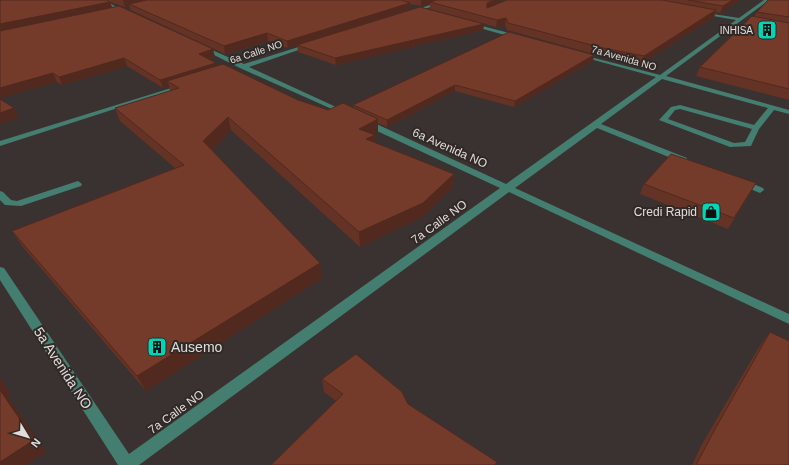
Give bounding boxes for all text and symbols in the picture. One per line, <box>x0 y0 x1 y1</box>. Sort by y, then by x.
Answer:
building icon: INHISA <box>756 19 778 41</box>
place label: INHISA <box>720 25 753 36</box>
street label: 6a Calle NO <box>228 38 284 66</box>
street label: 7a Avenida NO <box>590 43 658 73</box>
street label: 6a Avenida NO <box>410 125 490 171</box>
street label: 7a Calle NO <box>408 197 470 247</box>
shop icon: Credi Rapid <box>700 201 722 223</box>
place label: Credi Rapid <box>634 205 697 219</box>
street label: 5a Avenida NO <box>31 324 95 412</box>
building icon: Ausemo <box>146 336 168 358</box>
place label: Ausemo <box>171 339 223 355</box>
street label: 7a Calle NO <box>145 387 207 437</box>
north arrow <box>8 417 48 457</box>
text: N <box>29 436 43 450</box>

